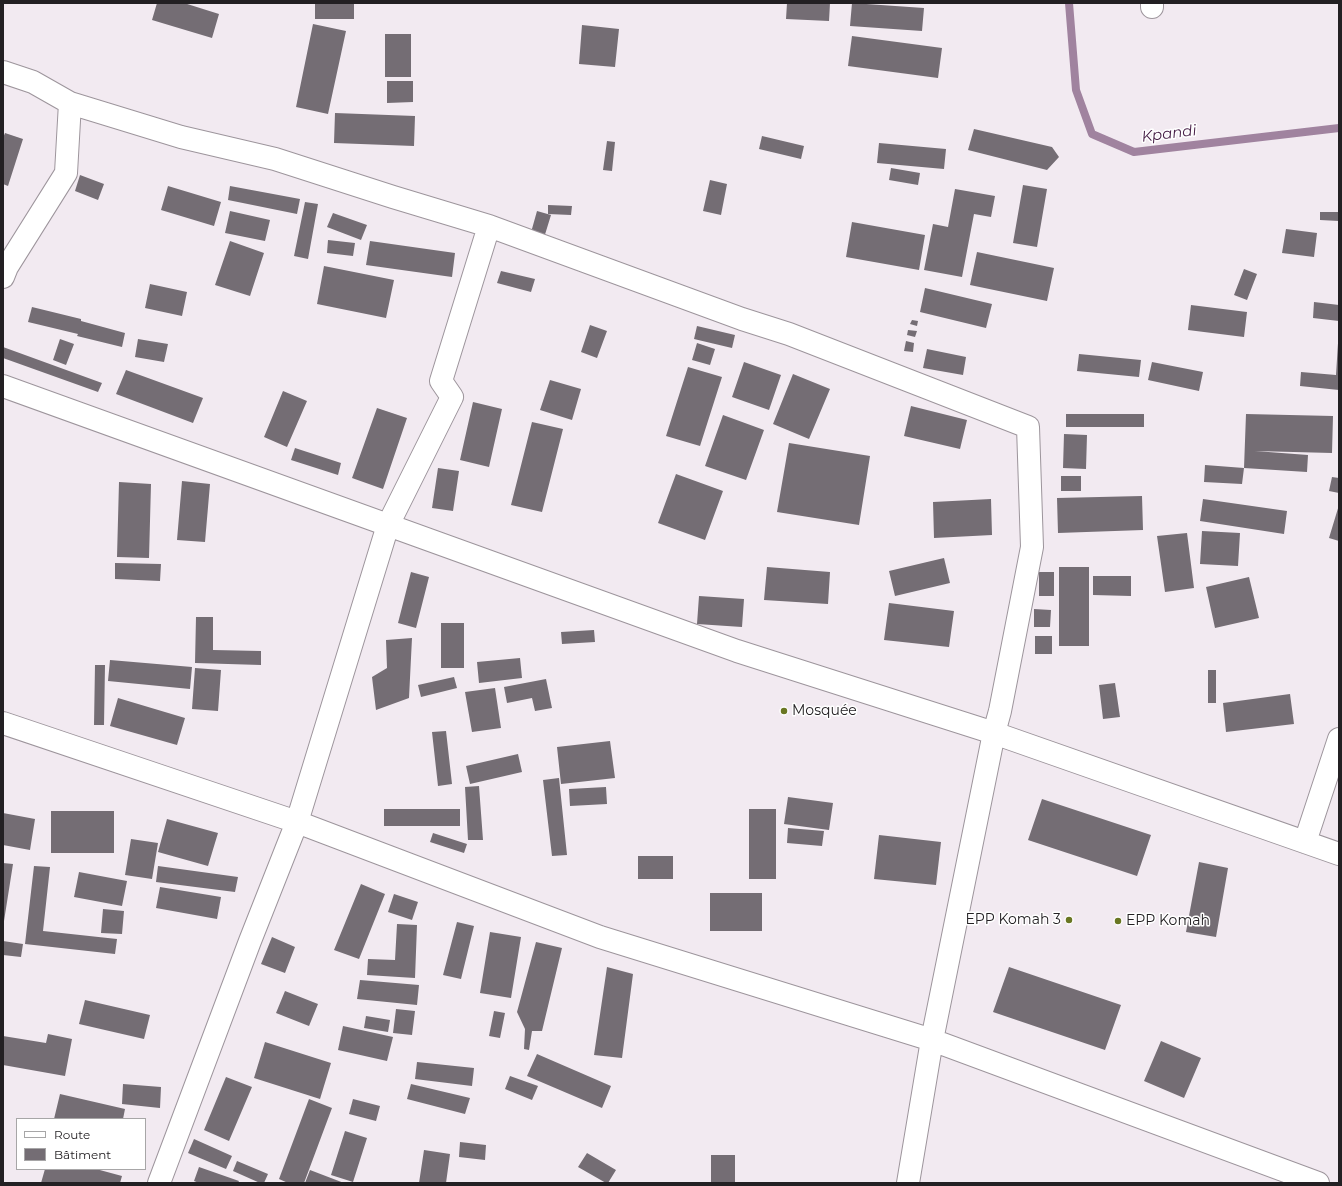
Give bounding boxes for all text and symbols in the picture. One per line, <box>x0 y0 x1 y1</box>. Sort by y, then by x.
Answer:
water label: Kpandi <box>1141 122 1197 146</box>
place label: Mosquée <box>792 703 857 719</box>
marker: Mosquée <box>779 706 789 716</box>
place label: EPP Komah 3 <box>965 912 1061 928</box>
place label: EPP Komah <box>1126 913 1210 929</box>
marker: EPP Komah 3 <box>1064 915 1074 925</box>
marker: EPP Komah <box>1113 916 1123 926</box>
legend <box>16 1118 146 1170</box>
text: Route <box>54 1127 90 1142</box>
text: Bâtiment <box>54 1147 111 1162</box>

